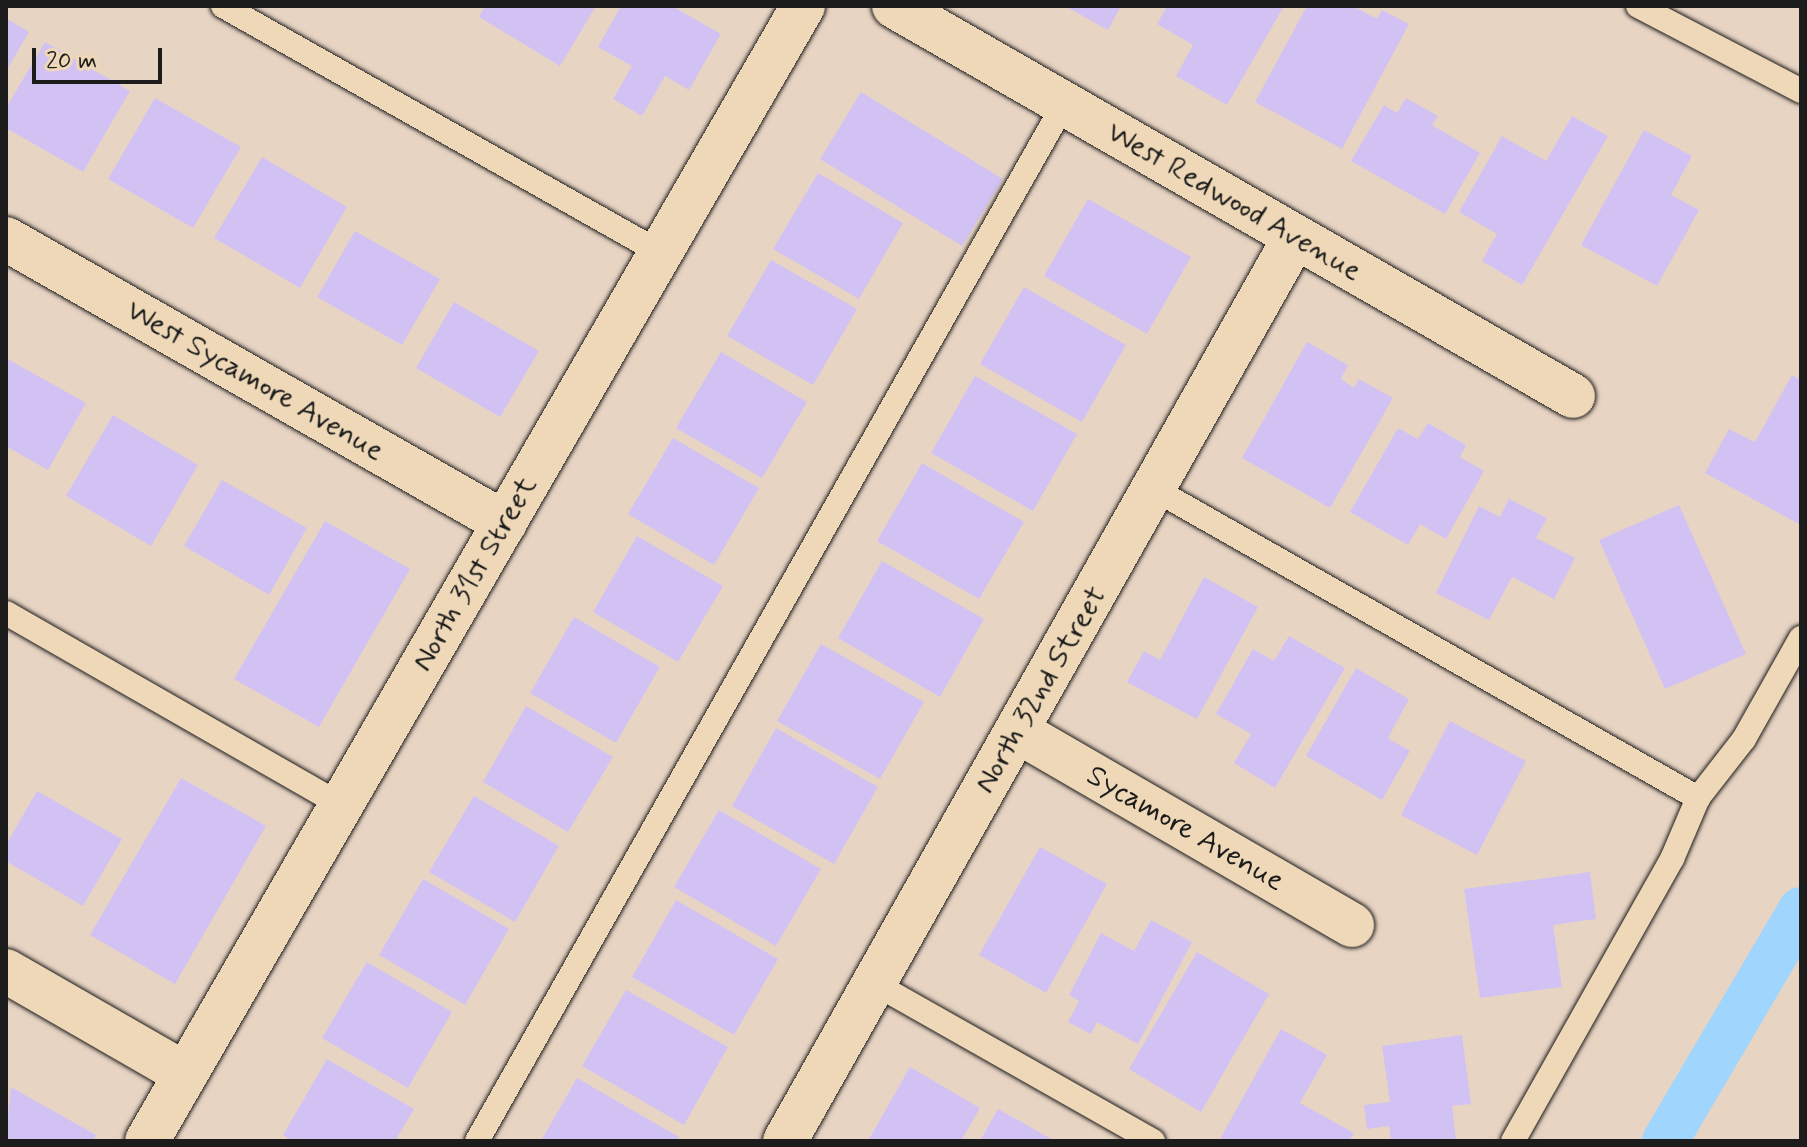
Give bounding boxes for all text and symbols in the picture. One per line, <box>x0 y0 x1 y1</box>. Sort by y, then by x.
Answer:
scale bar <box>36 32 166 82</box>
text: 20 m <box>46 46 97 77</box>
street label: West Redwood Avenue <box>1104 117 1364 287</box>
street label: West Sycamore Avenue <box>120 293 390 469</box>
street label: North 31st Street <box>405 470 545 678</box>
street label: North 32nd Street <box>968 581 1114 799</box>
street label: Sycamore Avenue <box>1080 758 1290 900</box>

